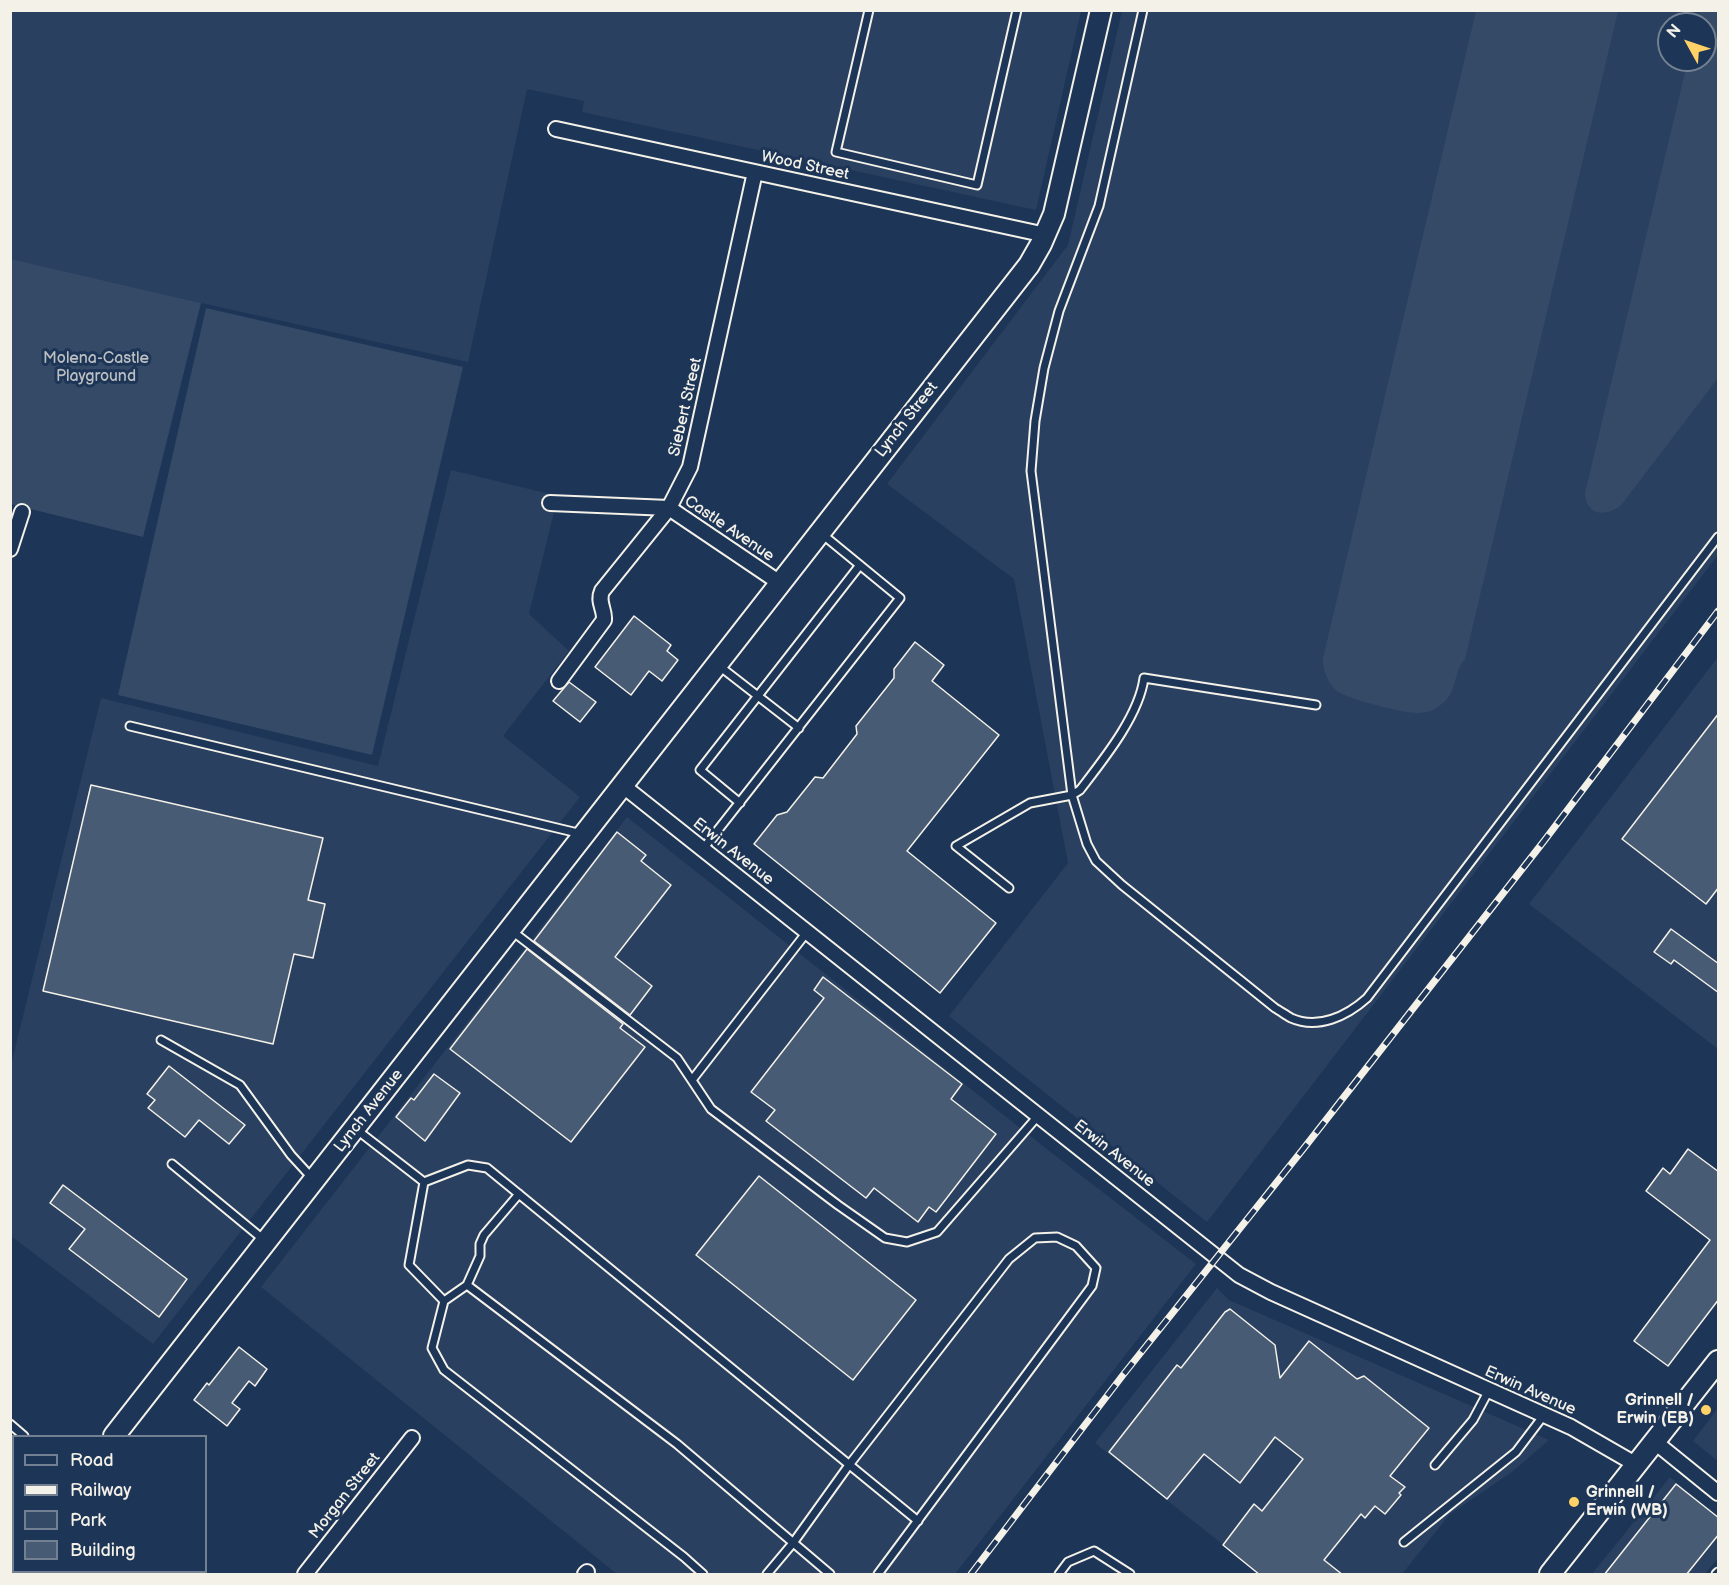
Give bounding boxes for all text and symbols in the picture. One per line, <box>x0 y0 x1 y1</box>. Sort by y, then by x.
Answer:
north arrow <box>1657 12 1717 72</box>
text: N <box>1663 21 1686 42</box>
street label: Wood Street <box>759 147 851 185</box>
park label: Molena-Castle Playground <box>43 349 149 387</box>
street label: Siebert Street <box>665 356 707 458</box>
street label: Lynch Street <box>872 378 942 462</box>
street label: Castle Avenue <box>680 492 778 566</box>
street label: Erwin Avenue <box>689 814 777 890</box>
street label: Lynch Avenue <box>331 1066 407 1156</box>
street label: Erwin Avenue <box>1070 1116 1158 1192</box>
street label: Erwin Avenue <box>1481 1362 1579 1420</box>
place label: Grinnell / Erwin (EB) <box>1617 1391 1694 1429</box>
marker: Grinnell / Erwin (EB) <box>1699 1403 1713 1417</box>
legend <box>12 1435 207 1573</box>
street label: Morgan Street <box>305 1449 385 1543</box>
text: Road <box>70 1450 114 1471</box>
text: Railway <box>70 1480 132 1501</box>
place label: Grinnell / Erwin (WB) <box>1586 1483 1668 1521</box>
marker: Grinnell / Erwin (WB) <box>1567 1495 1581 1509</box>
text: Park <box>70 1510 106 1531</box>
text: Building <box>70 1540 136 1561</box>

